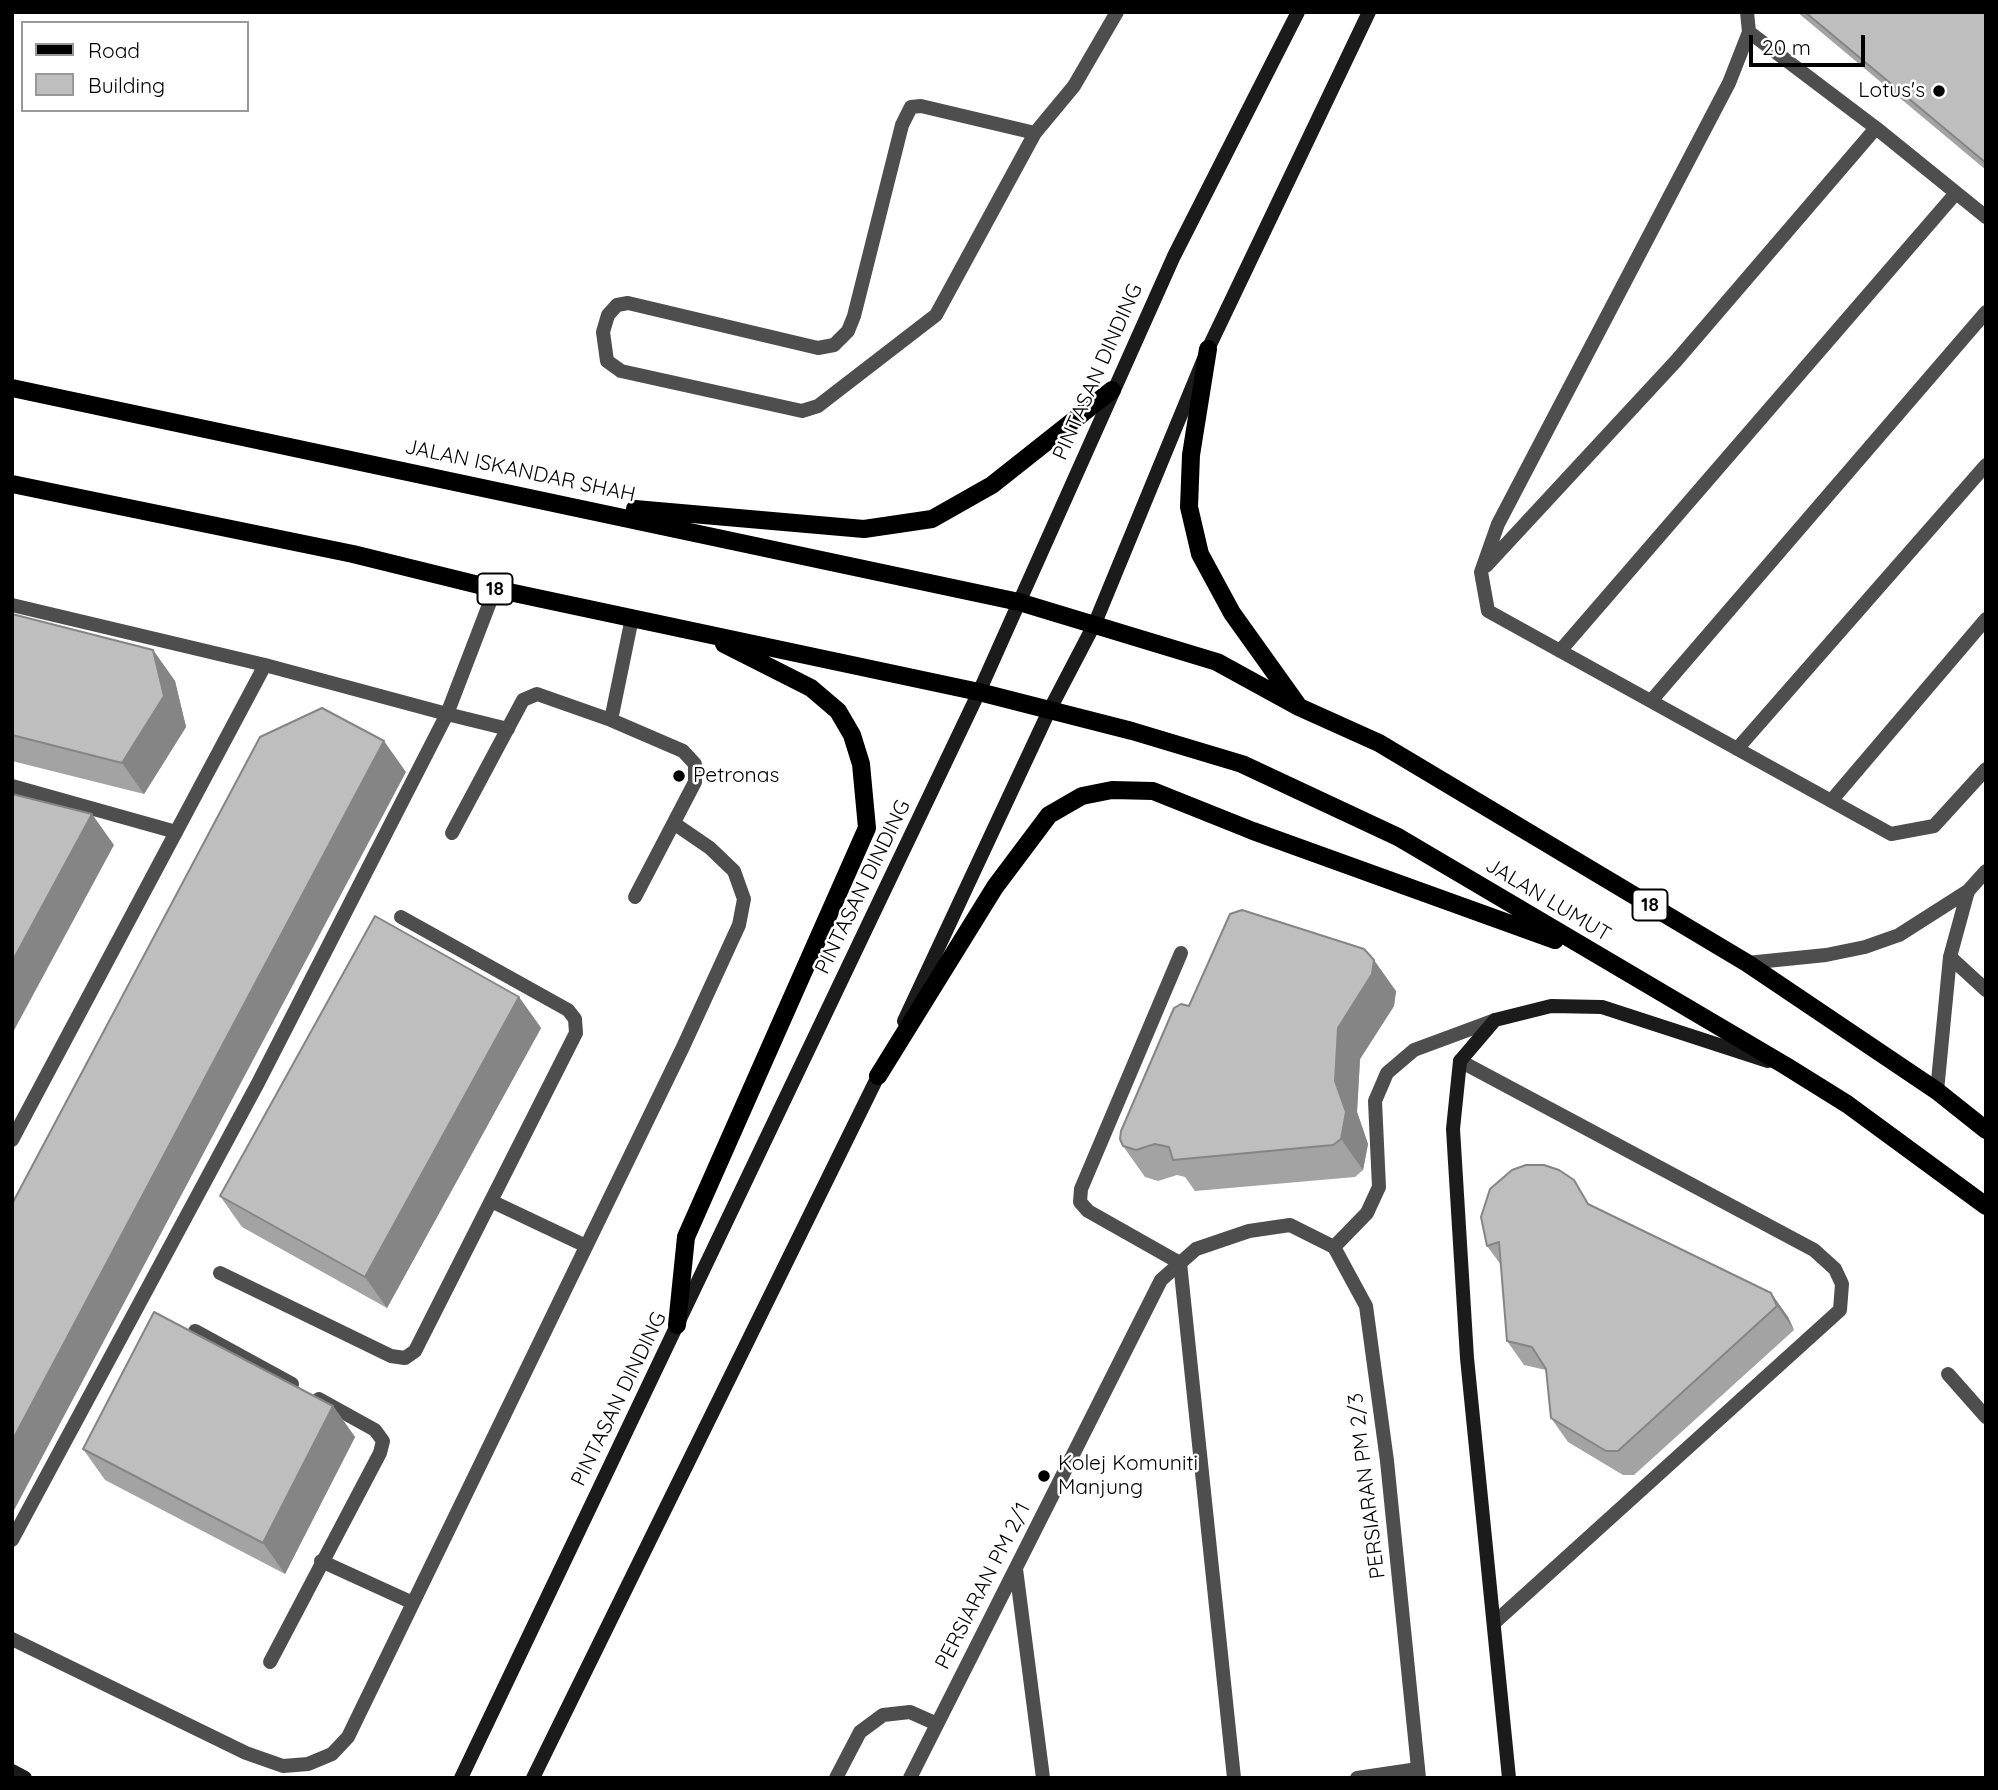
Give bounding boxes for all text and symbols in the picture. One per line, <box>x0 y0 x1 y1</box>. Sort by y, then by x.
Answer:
legend <box>21 21 248 112</box>
scale bar <box>1753 21 1868 65</box>
text: 20 m <box>1762 34 1811 60</box>
text: Road <box>88 37 140 63</box>
text: Building <box>88 72 165 98</box>
place label: Lotus's <box>1858 78 1925 104</box>
marker: Lotus's <box>1931 83 1947 99</box>
street label: PINTASAN DINDING <box>1048 280 1148 464</box>
street label: JALAN ISKANDAR SHAH <box>402 434 638 508</box>
road number: 18 <box>477 574 512 604</box>
place label: Petronas <box>693 763 779 789</box>
marker: Petronas <box>671 768 687 784</box>
street label: PINTASAN DINDING <box>810 796 916 978</box>
street label: JALAN LUMUT <box>1481 853 1615 947</box>
road number: 18 <box>1632 890 1668 920</box>
street label: PINTASAN DINDING <box>566 1308 672 1490</box>
street label: PERSIARAN PM 2/3 <box>1343 1392 1391 1580</box>
place label: Kolej Komuniti Manjung <box>1058 1451 1198 1501</box>
marker: Kolej Komuniti Manjung <box>1036 1468 1052 1484</box>
street label: PERSIARAN PM 2/1 <box>930 1498 1036 1674</box>

